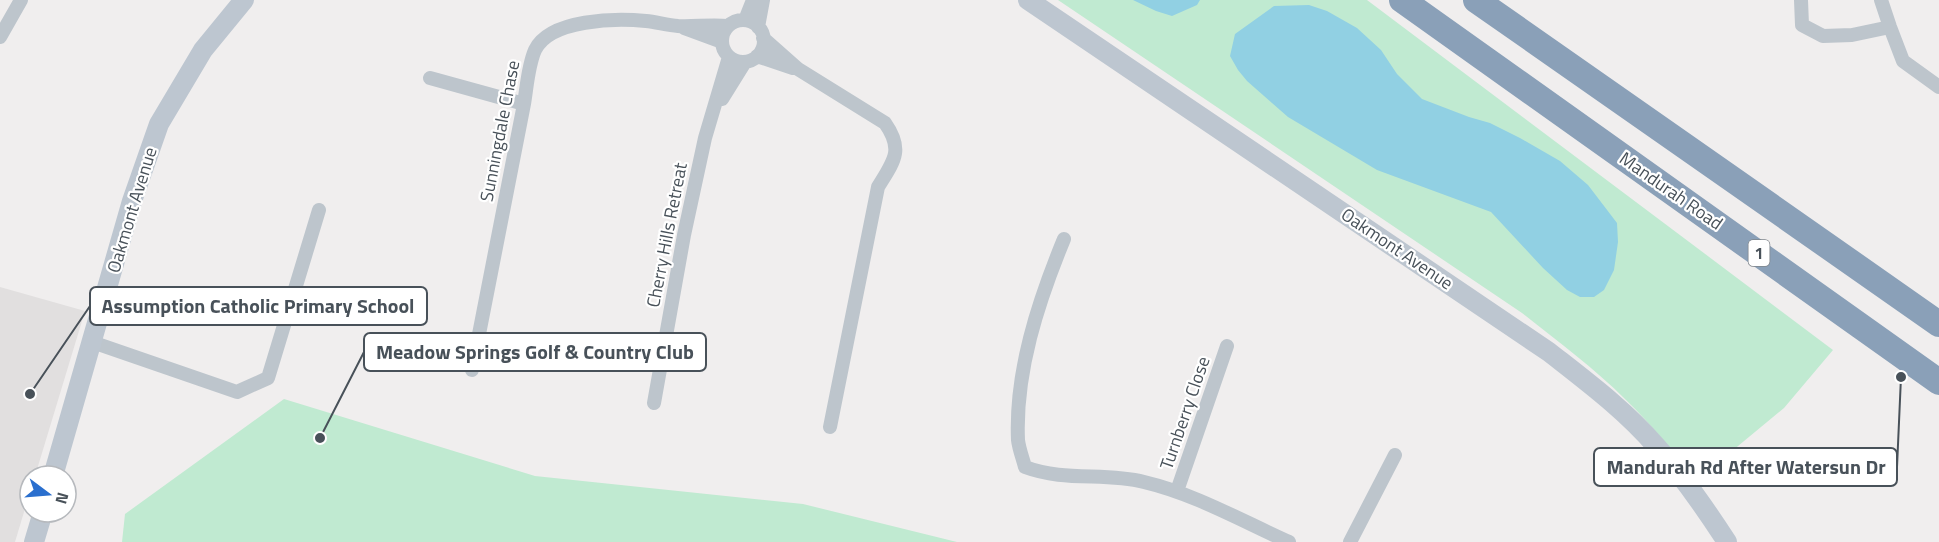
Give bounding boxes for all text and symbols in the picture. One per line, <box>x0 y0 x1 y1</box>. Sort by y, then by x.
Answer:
street label: Sunningdale Chase <box>473 58 526 204</box>
street label: Oakmont Avenue <box>100 144 163 276</box>
street label: Mandurah Road <box>1614 145 1728 236</box>
street label: Cherry Hills Retreat <box>639 159 694 310</box>
street label: Oakmont Avenue <box>1336 201 1459 296</box>
road number: 1 <box>1748 240 1770 266</box>
callout: Assumption Catholic Primary School <box>90 287 427 325</box>
text: Assumption Catholic Primary School <box>102 290 414 321</box>
callout: Meadow Springs Golf & Country Club <box>364 333 706 371</box>
text: Meadow Springs Golf & Country Club <box>376 336 694 367</box>
street label: Turnberry Close <box>1153 353 1216 473</box>
callout: Mandurah Rd After Watersun Dr <box>1594 448 1897 486</box>
text: Mandurah Rd After Watersun Dr <box>1606 451 1886 482</box>
north arrow <box>18 464 78 524</box>
text: N <box>49 489 75 507</box>

